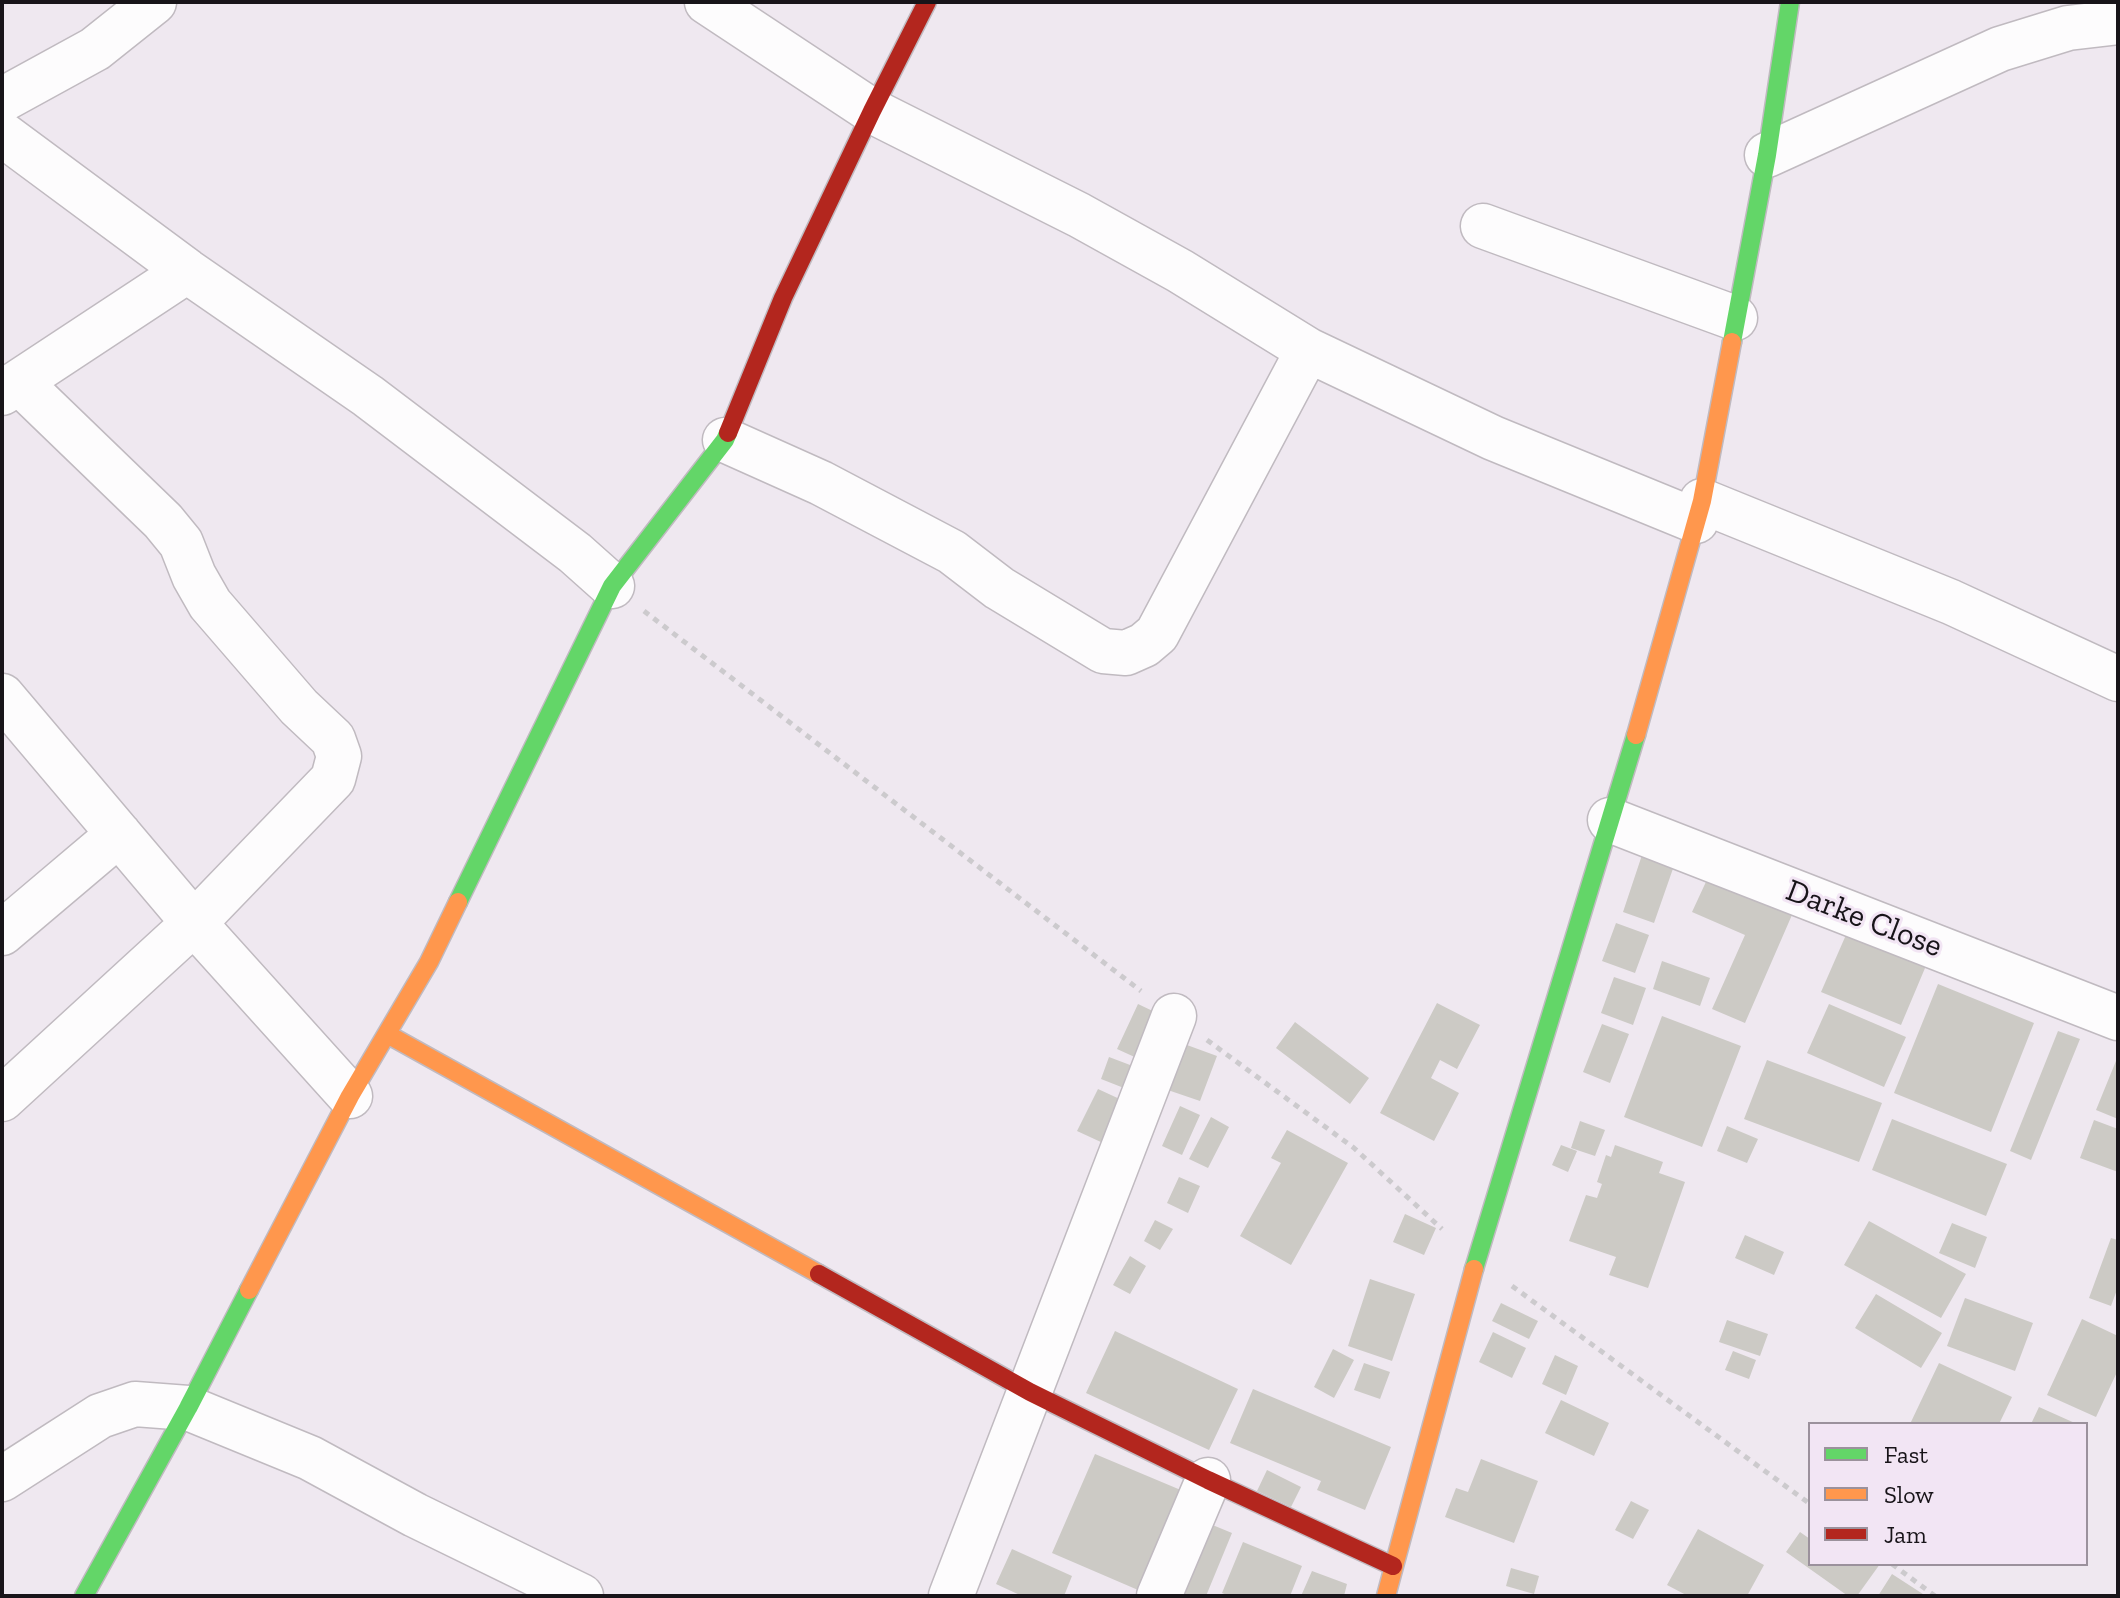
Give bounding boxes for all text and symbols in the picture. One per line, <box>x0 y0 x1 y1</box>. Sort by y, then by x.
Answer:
street label: Darke Close <box>1780 872 1948 966</box>
legend <box>1808 1422 2088 1566</box>
text: Fast <box>1884 1440 1928 1469</box>
text: Slow <box>1884 1480 1934 1509</box>
text: Jam <box>1884 1520 1927 1549</box>

